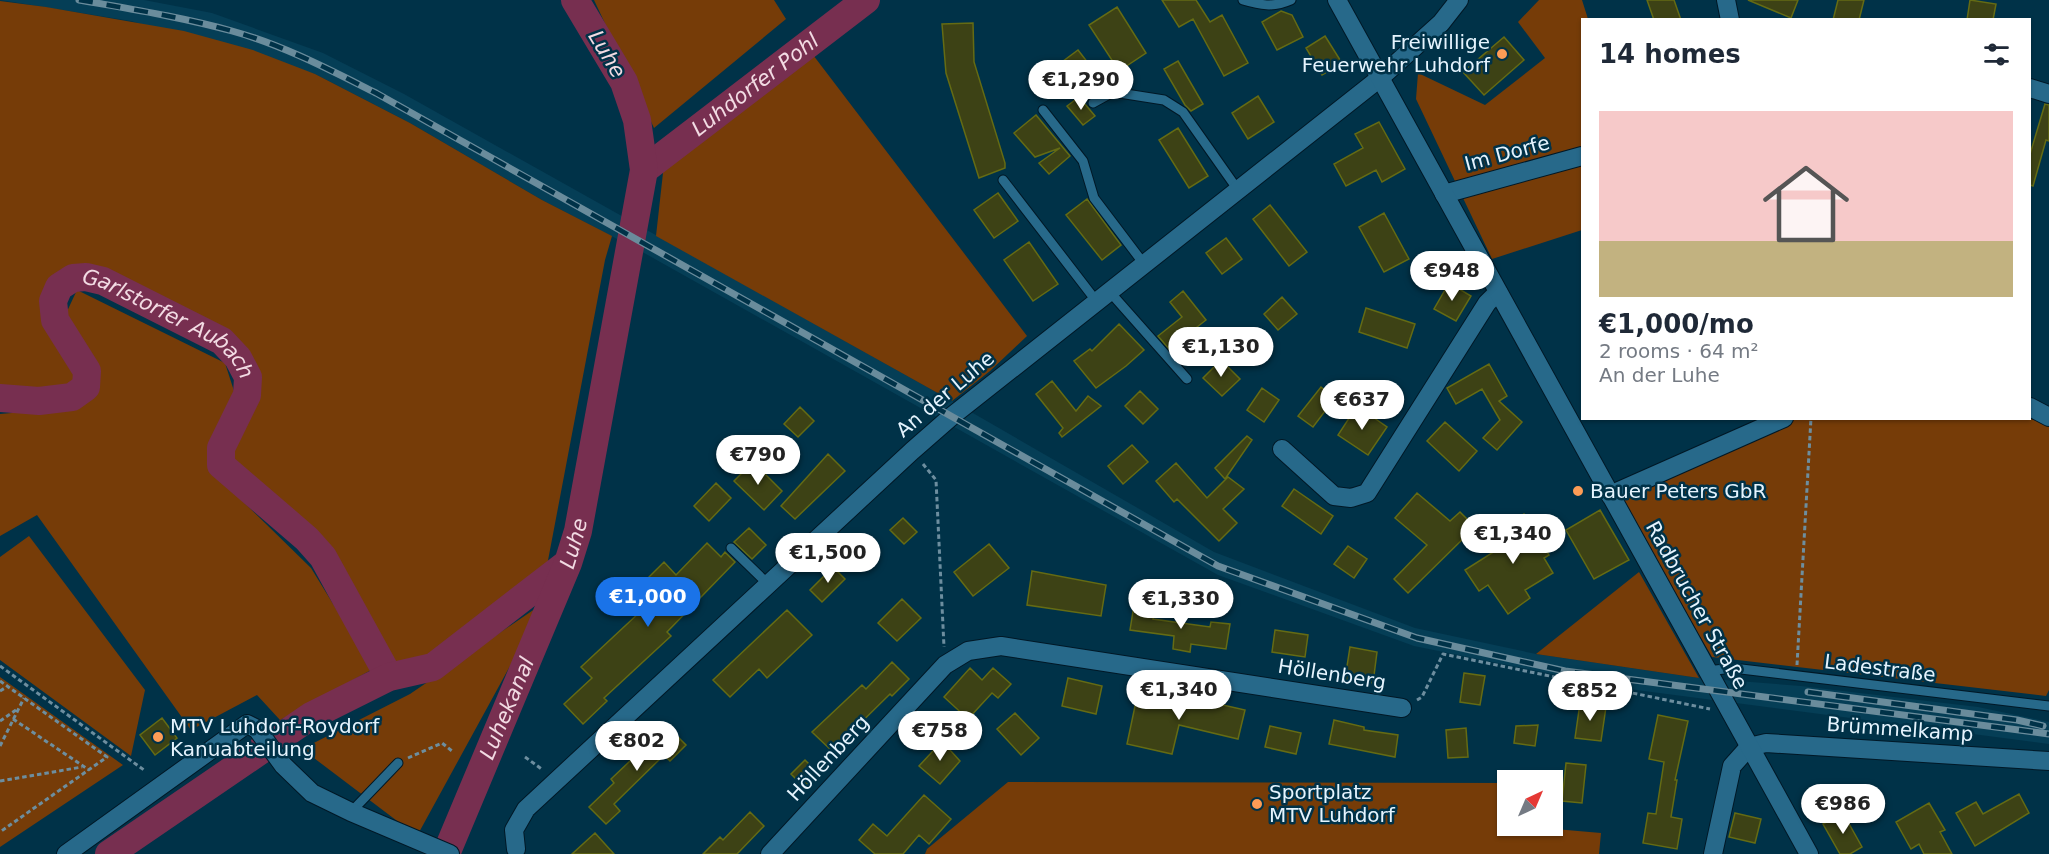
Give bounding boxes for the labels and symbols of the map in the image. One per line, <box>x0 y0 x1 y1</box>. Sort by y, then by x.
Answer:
water label: Luhe <box>584 26 630 82</box>
water label: Luhdorfer Pohl <box>687 29 824 141</box>
place label: Freiwillige Feuerwehr Luhdorf <box>1302 30 1491 77</box>
marker: Freiwillige Feuerwehr Luhdorf <box>1495 47 1509 61</box>
pin: €1,290 <box>1032 60 1130 111</box>
street label: Im Dorfe <box>1462 130 1552 176</box>
pin: €948 <box>1416 251 1488 302</box>
water label: Garlstorfer Aubach <box>80 265 259 383</box>
pin: €1,130 <box>1172 327 1270 378</box>
street label: An der Luhe <box>891 346 999 442</box>
pin: €637 <box>1326 380 1398 431</box>
pin: €790 <box>722 435 794 486</box>
place label: Bauer Peters GbR <box>1590 479 1767 503</box>
marker: Bauer Peters GbR <box>1571 484 1585 498</box>
pin: €1,340 <box>1464 514 1562 565</box>
water label: Luhe <box>555 516 592 572</box>
street label: Radbrucher Straße <box>1641 517 1753 693</box>
pin: €1,500 <box>779 533 877 584</box>
pin: €1,000 <box>599 577 697 628</box>
pin: €1,330 <box>1132 579 1230 630</box>
street label: Ladestraße <box>1823 649 1937 687</box>
water label: Luhekanal <box>475 654 539 763</box>
street label: Höllenberg <box>1276 654 1388 694</box>
pin: €1,340 <box>1130 670 1228 721</box>
pin: €852 <box>1554 671 1626 722</box>
street label: Höllenberg <box>782 710 874 806</box>
pin: €758 <box>904 711 976 762</box>
street label: Brümmelkamp <box>1826 712 1974 746</box>
place label: MTV Luhdorf-Roydorf Kanuabteilung <box>170 714 380 761</box>
pin: €802 <box>601 721 673 772</box>
marker: MTV Luhdorf-Roydorf Kanuabteilung <box>151 730 165 744</box>
north arrow <box>1497 770 1563 836</box>
place label: Sportplatz MTV Luhdorf <box>1269 780 1396 827</box>
pin: €986 <box>1807 784 1879 835</box>
marker: Sportplatz MTV Luhdorf <box>1250 797 1264 811</box>

